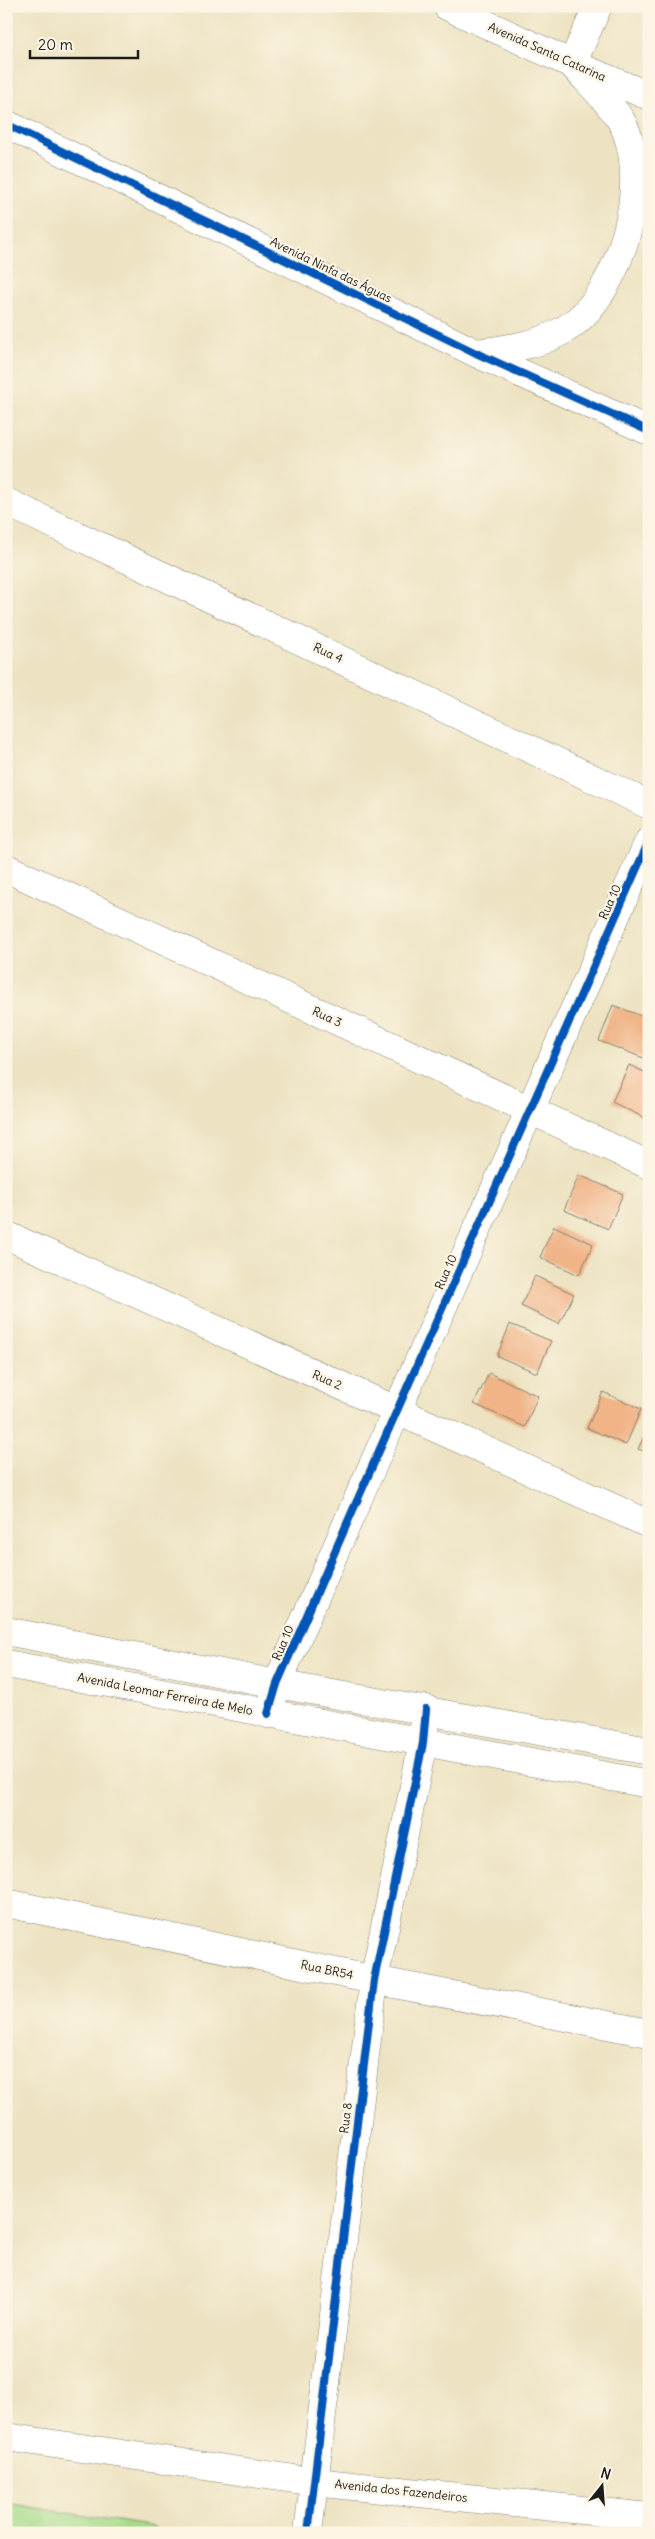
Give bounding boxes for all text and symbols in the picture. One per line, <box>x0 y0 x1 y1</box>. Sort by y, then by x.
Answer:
street label: Avenida Santa Catarina <box>486 19 609 84</box>
scale bar <box>30 28 138 60</box>
text: 20 m <box>38 35 73 54</box>
street label: Avenida Ninfa das Águas <box>268 234 395 306</box>
street label: Rua 4 <box>311 639 346 666</box>
street label: Rua 10 <box>595 882 624 922</box>
street label: Rua 3 <box>310 1003 345 1030</box>
street label: Rua 10 <box>431 1252 460 1292</box>
street label: Rua 2 <box>310 1366 345 1393</box>
street label: Rua 10 <box>268 1623 297 1663</box>
street label: Avenida Leomar Ferreira de Melo <box>76 1669 254 1718</box>
street label: Rua BR54 <box>299 1957 355 1982</box>
street label: Rua 8 <box>336 2101 355 2134</box>
north arrow <box>578 2462 628 2512</box>
text: N <box>599 2464 613 2484</box>
street label: Avenida dos Fazendeiros <box>334 2476 468 2505</box>

